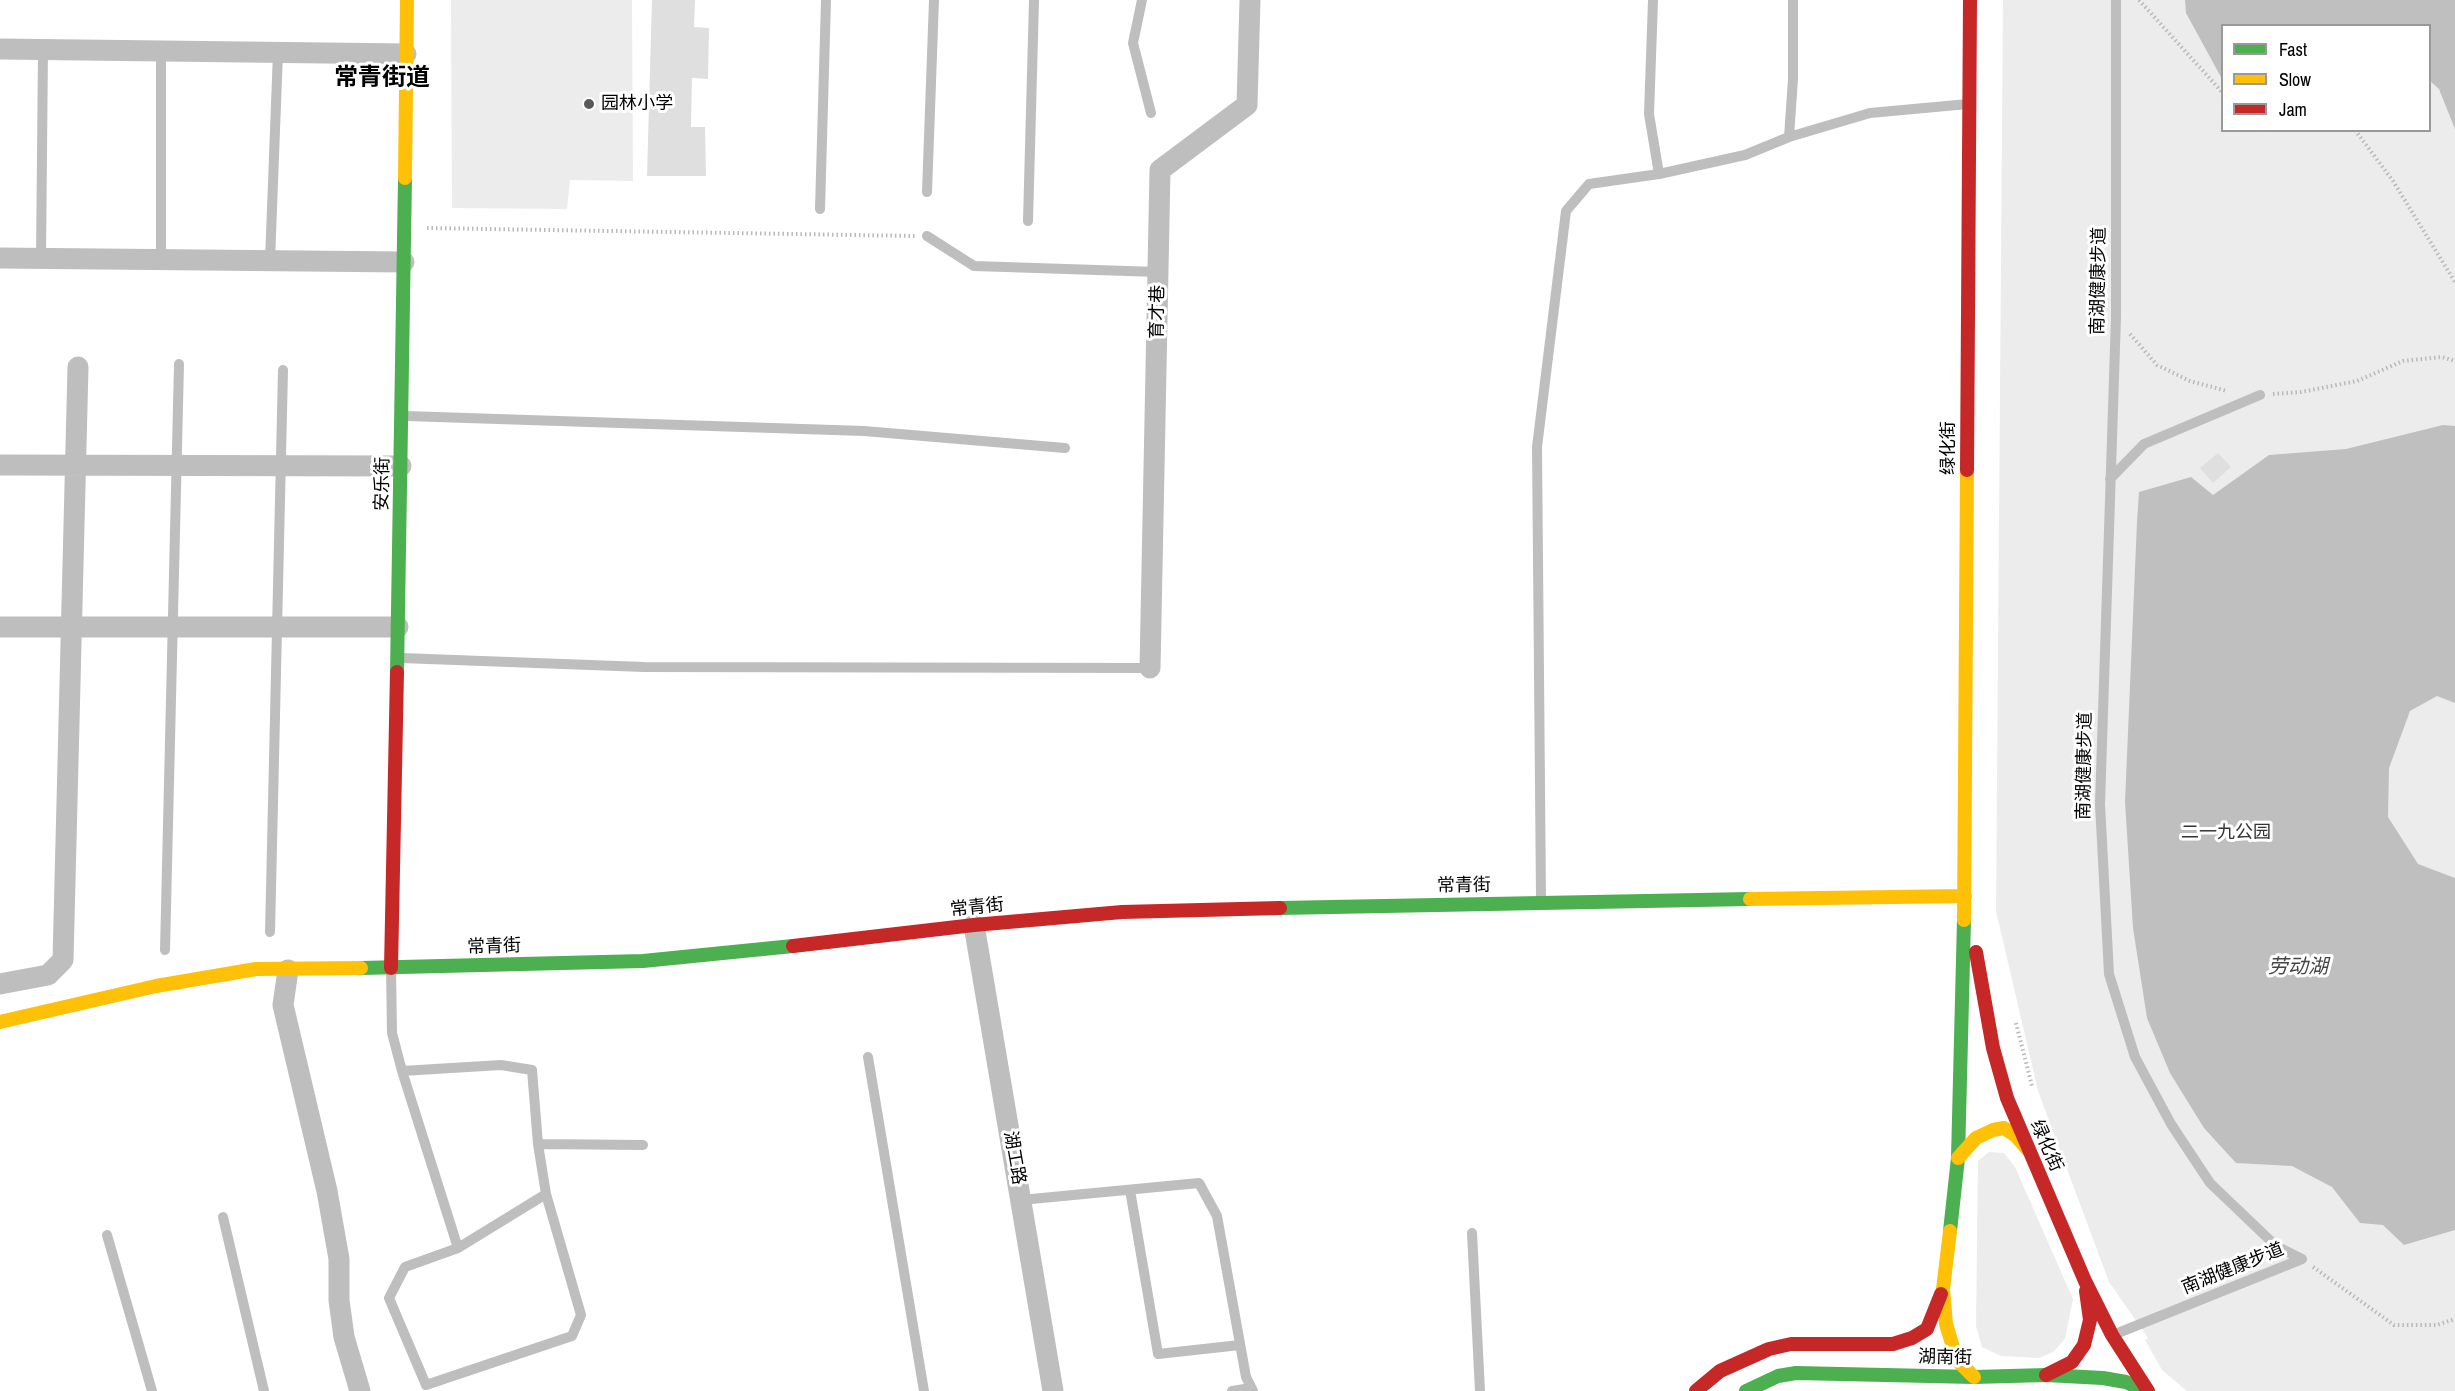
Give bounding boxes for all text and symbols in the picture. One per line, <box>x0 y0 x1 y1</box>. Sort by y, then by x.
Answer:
legend <box>2221 24 2431 132</box>
text: Fast <box>2279 37 2307 62</box>
district label: 常青街道 <box>334 65 430 93</box>
text: Slow <box>2279 67 2311 92</box>
place label: 园林小学 <box>601 93 673 115</box>
marker: 园林小学 <box>582 97 596 111</box>
text: Jam <box>2279 97 2307 122</box>
street label: 南湖健康步道 <box>2087 227 2111 335</box>
street label: 育才巷 <box>1147 285 1169 339</box>
street label: 绿化街 <box>1938 421 1960 475</box>
street label: 安乐街 <box>372 457 394 511</box>
street label: 南湖健康步道 <box>2073 712 2097 820</box>
park label: 二一九公园 <box>2181 822 2271 844</box>
street label: 常青街 <box>1437 875 1491 897</box>
street label: 常青街 <box>949 894 1005 922</box>
street label: 常青街 <box>467 935 521 959</box>
water label: 劳动湖 <box>2268 956 2328 980</box>
street label: 绿化街 <box>2025 1117 2067 1175</box>
street label: 湖工路 <box>999 1130 1029 1186</box>
street label: 南湖健康步道 <box>2179 1239 2287 1299</box>
street label: 湖南街 <box>1918 1347 1972 1369</box>

